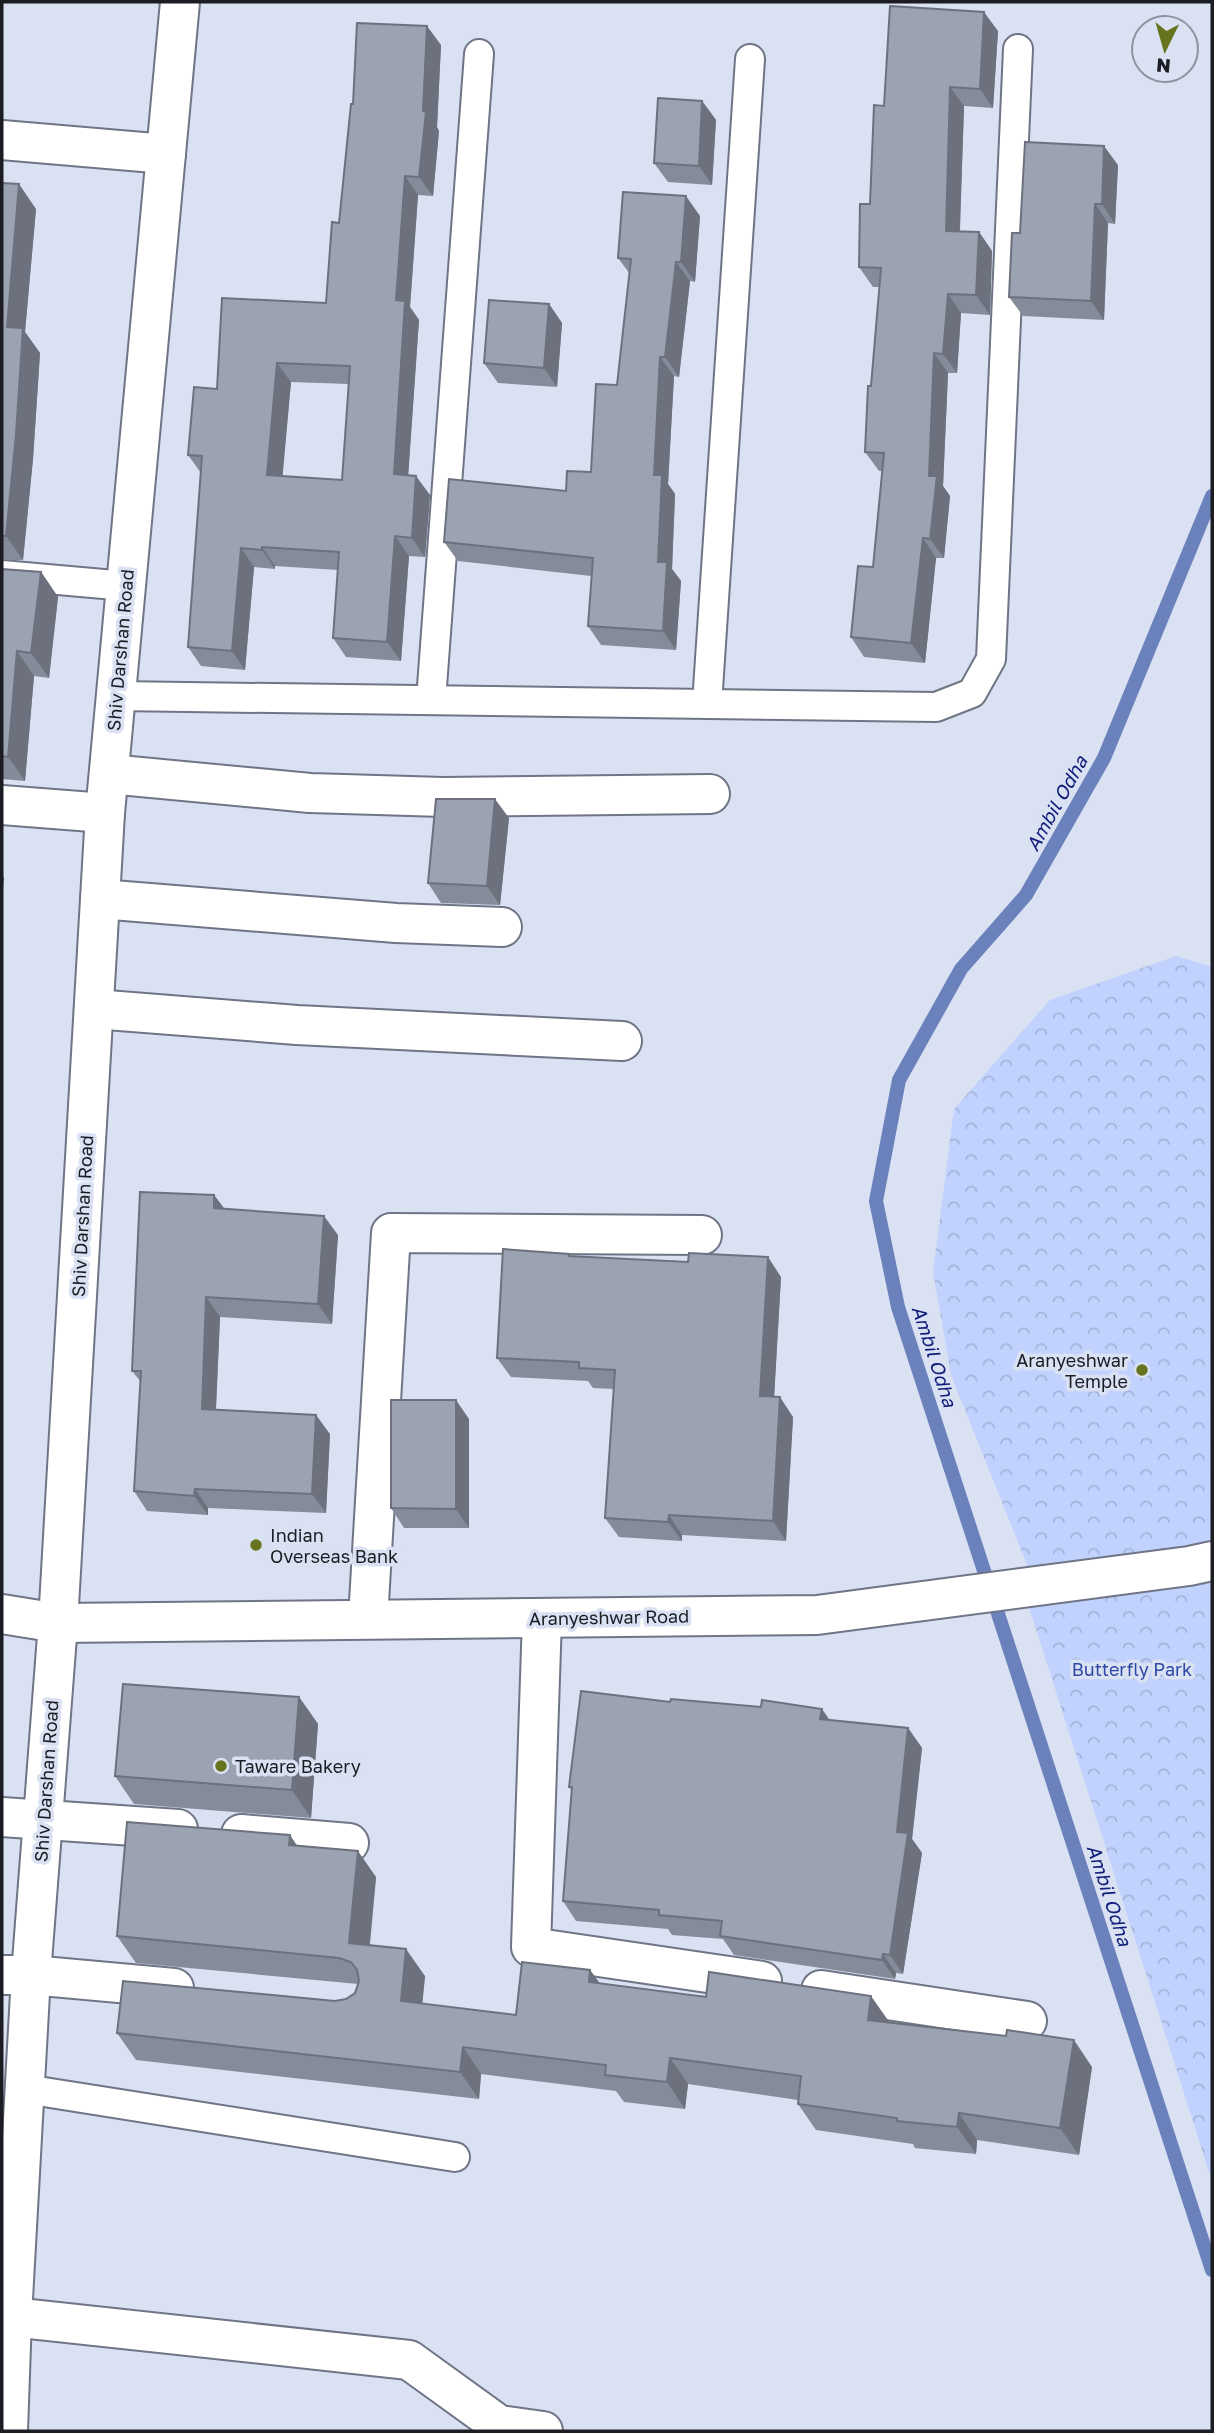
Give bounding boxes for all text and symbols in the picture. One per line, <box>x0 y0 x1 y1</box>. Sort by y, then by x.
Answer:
north arrow <box>1130 14 1200 84</box>
text: N <box>1155 54 1172 79</box>
street label: Shiv Darshan Road <box>102 568 138 732</box>
water label: Ambil Odha <box>1020 750 1092 855</box>
street label: Shiv Darshan Road <box>67 1134 97 1298</box>
water label: Ambil Odha <box>908 1302 963 1411</box>
place label: Aranyeshwar Temple <box>1016 1349 1128 1392</box>
marker: Aranyeshwar Temple <box>1134 1362 1150 1378</box>
place label: Indian Overseas Bank <box>270 1524 398 1567</box>
marker: Indian Overseas Bank <box>248 1537 264 1553</box>
street label: Aranyeshwar Road <box>529 1605 689 1629</box>
park label: Butterfly Park <box>1072 1658 1192 1680</box>
street label: Shiv Darshan Road <box>29 1699 63 1863</box>
place label: Taware Bakery <box>235 1755 361 1777</box>
marker: Taware Bakery <box>213 1758 229 1774</box>
water label: Ambil Odha <box>1083 1841 1138 1950</box>

